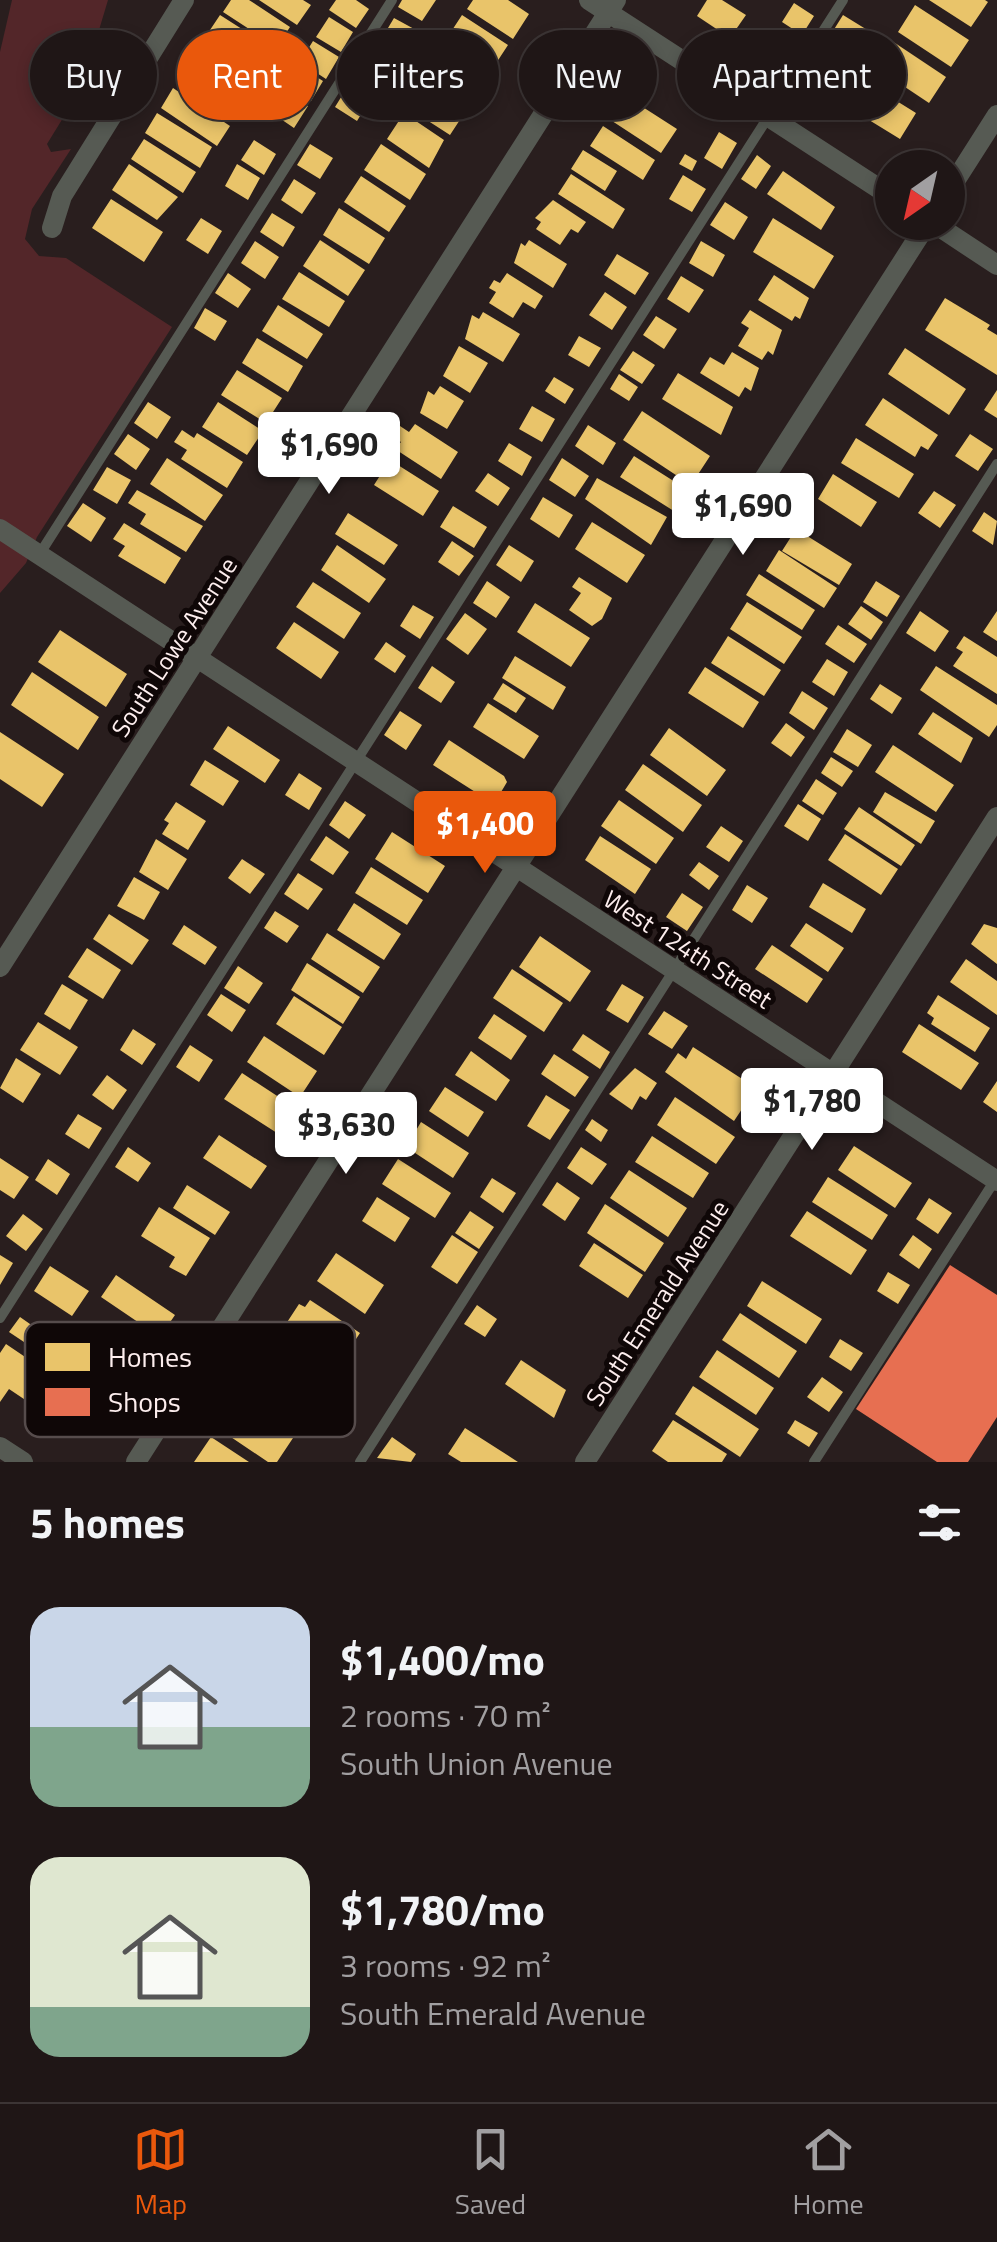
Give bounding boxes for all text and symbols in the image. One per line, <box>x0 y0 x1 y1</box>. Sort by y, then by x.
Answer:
chip: Buy <box>30 30 157 120</box>
chip: Rent <box>177 30 317 120</box>
chip: Filters <box>337 30 499 120</box>
chip: New <box>519 30 657 120</box>
chip: Apartment <box>677 30 906 120</box>
north arrow <box>875 150 965 240</box>
map controls <box>875 150 965 240</box>
pin: $1,690 <box>248 412 410 497</box>
text: $1,690 <box>280 420 378 468</box>
pin: $1,690 <box>662 473 824 558</box>
text: $1,690 <box>694 481 792 529</box>
street label: South Lowe Avenue <box>101 549 247 745</box>
pin: $1,400 <box>404 791 566 876</box>
text: $1,400 <box>436 799 534 847</box>
street label: West 124th Street <box>596 880 780 1018</box>
pin: $1,780 <box>731 1068 893 1153</box>
text: $1,780 <box>763 1076 861 1124</box>
pin: $3,630 <box>265 1092 427 1177</box>
text: $3,630 <box>297 1100 395 1148</box>
street label: South Emerald Avenue <box>576 1192 738 1414</box>
legend <box>25 1322 355 1437</box>
text: Homes <box>108 1335 192 1378</box>
text: Shops <box>108 1380 181 1423</box>
text: 5 homes <box>30 1490 185 1554</box>
icon: filters <box>912 1495 967 1550</box>
text: $1,400/mo <box>340 1627 545 1691</box>
icon: home <box>110 1647 230 1767</box>
text: 2 rooms · 70 m² <box>340 1691 551 1739</box>
text: South Union Avenue <box>340 1739 613 1787</box>
text: $1,780/mo <box>340 1877 545 1941</box>
icon: home <box>110 1897 230 2017</box>
text: 3 rooms · 92 m² <box>340 1941 551 1989</box>
text: South Emerald Avenue <box>340 1989 646 2037</box>
tab: Map <box>133 2122 188 2225</box>
tab: Saved <box>455 2122 526 2225</box>
tab: Home <box>793 2122 864 2225</box>

